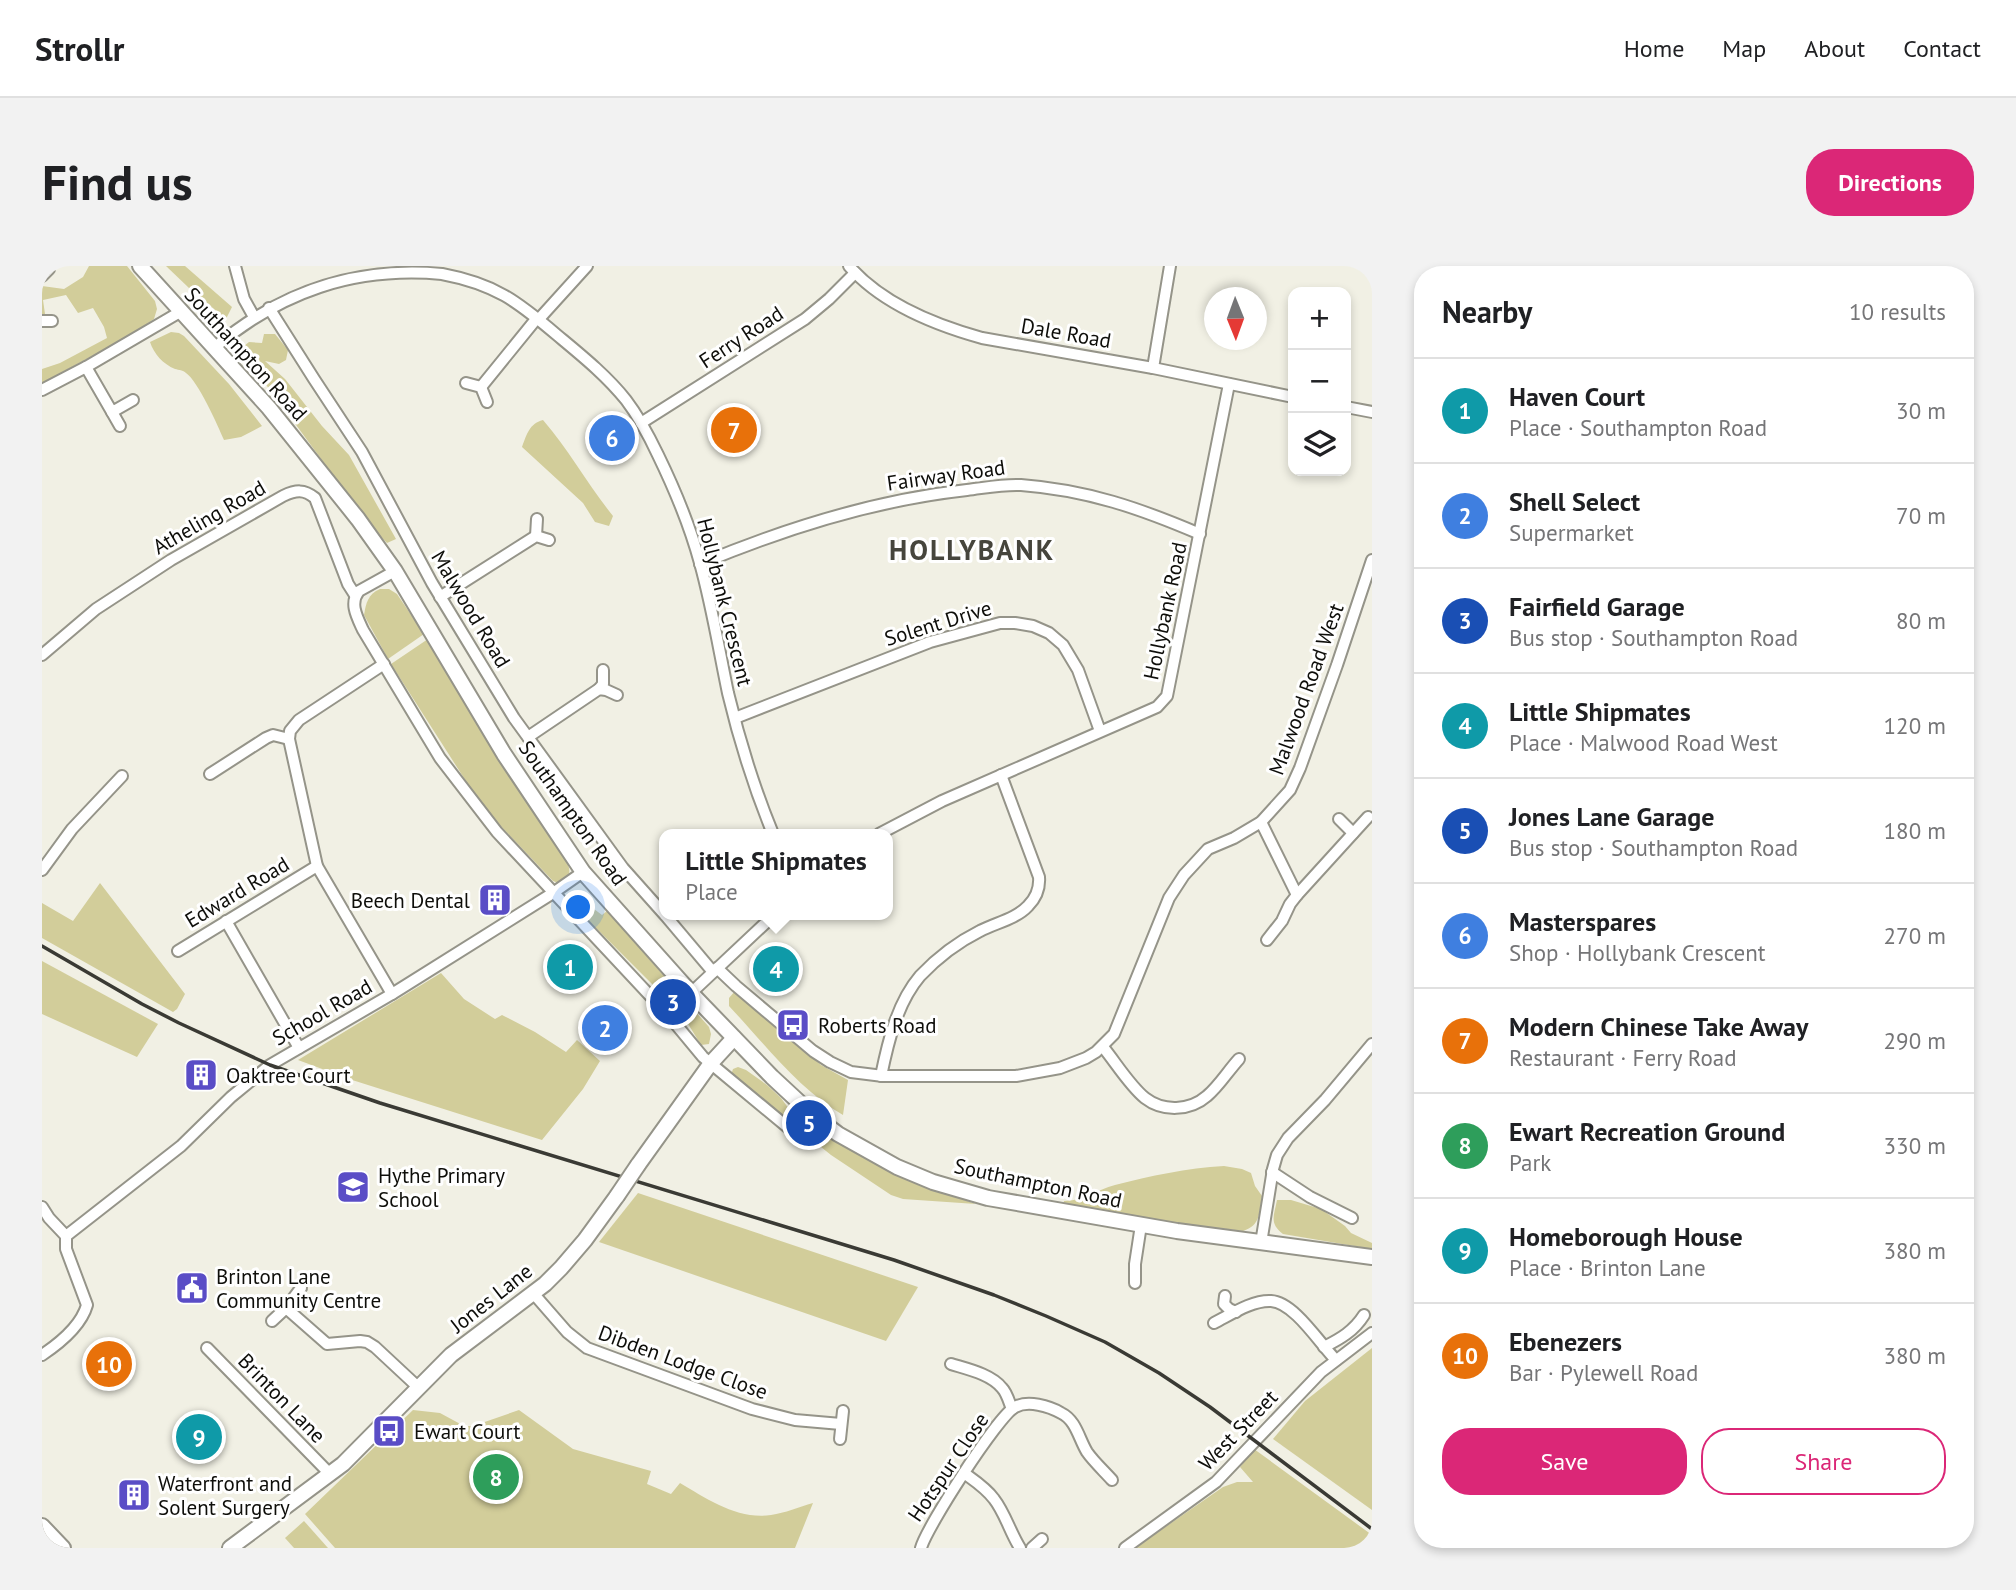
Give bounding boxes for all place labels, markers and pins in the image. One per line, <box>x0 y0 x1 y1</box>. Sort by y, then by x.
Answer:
pin: 7 <box>711 404 757 456</box>
pin: 6 <box>589 412 635 464</box>
building icon: Beech Dental <box>476 881 514 919</box>
place label: Beech Dental <box>351 887 470 914</box>
pin: 1 <box>547 941 593 993</box>
pin: 4 <box>753 943 799 995</box>
pin: 3 <box>650 976 696 1028</box>
pin: 2 <box>582 1002 628 1054</box>
bus stop icon: Roberts Road <box>774 1006 812 1044</box>
place label: Roberts Road <box>818 1012 937 1039</box>
building icon: Oaktree Court <box>182 1056 220 1094</box>
place label: Oaktree Court <box>226 1062 351 1089</box>
pin: 5 <box>786 1097 832 1149</box>
place label: Hythe Primary School <box>378 1162 505 1213</box>
school or university icon: Hythe Primary School <box>334 1168 372 1206</box>
place label: Brinton Lane Community Centre <box>216 1263 381 1314</box>
public building icon: Brinton Lane Community Centre <box>173 1269 211 1307</box>
pin: 10 <box>86 1338 132 1390</box>
pin: 9 <box>176 1411 222 1463</box>
bus stop icon: Ewart Court <box>370 1412 408 1450</box>
place label: Ewart Court <box>414 1418 520 1445</box>
pin: 8 <box>473 1451 519 1503</box>
place label: Waterfront and Solent Surgery <box>158 1470 292 1521</box>
building icon: Waterfront and Solent Surgery <box>115 1476 153 1514</box>

